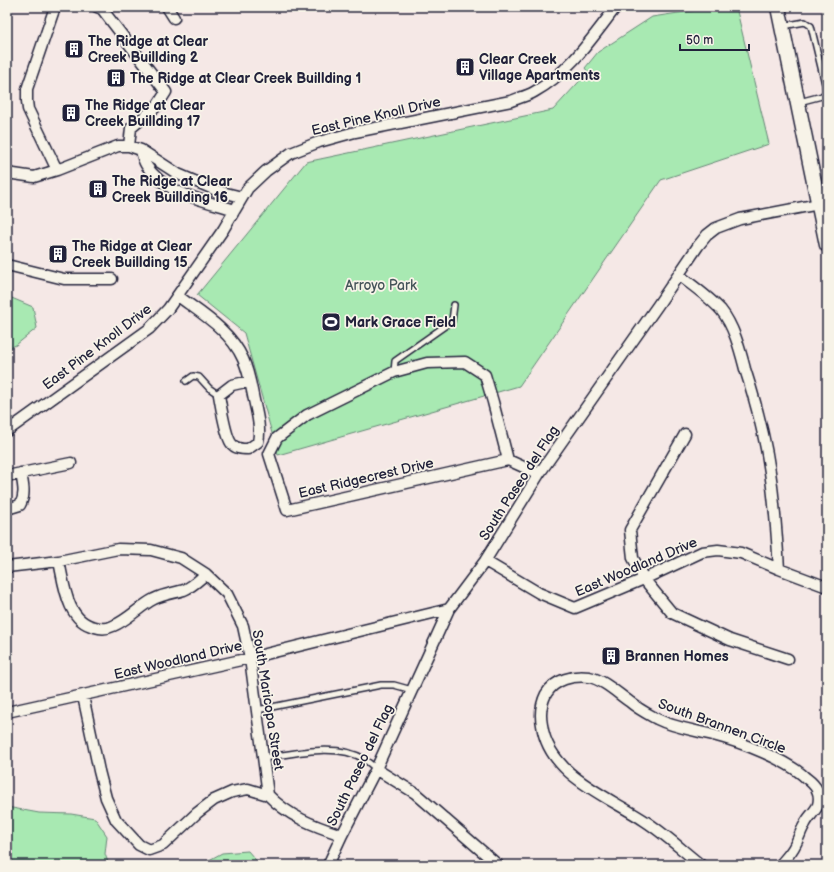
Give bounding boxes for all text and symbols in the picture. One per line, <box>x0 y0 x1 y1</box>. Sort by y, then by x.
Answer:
scale bar <box>680 26 749 52</box>
place label: The Ridge at Clear Creek Buillding 2 <box>88 33 208 66</box>
text: 50 m <box>686 33 713 48</box>
building icon: The Ridge at Clear Creek Buillding 2 <box>63 38 85 60</box>
place label: Clear Creek Village Apartments <box>479 51 600 84</box>
building icon: Clear Creek Village Apartments <box>454 56 476 78</box>
building icon: The Ridge at Clear Creek Buillding 1 <box>105 67 127 89</box>
place label: The Ridge at Clear Creek Buillding 1 <box>130 70 361 87</box>
street label: East Pine Knoll Drive <box>310 93 442 139</box>
place label: The Ridge at Clear Creek Buillding 17 <box>85 97 205 130</box>
building icon: The Ridge at Clear Creek Buillding 17 <box>60 102 82 124</box>
place label: The Ridge at Clear Creek Buillding 16 <box>112 173 232 206</box>
building icon: The Ridge at Clear Creek Buillding 16 <box>87 178 109 200</box>
place label: The Ridge at Clear Creek Buillding 15 <box>72 238 192 271</box>
building icon: The Ridge at Clear Creek Buillding 15 <box>47 243 69 265</box>
park label: Arroyo Park <box>345 277 417 294</box>
street label: East Pine Knoll Drive <box>39 300 155 394</box>
sports icon: Mark Grace Field <box>320 311 342 333</box>
place label: Mark Grace Field <box>345 314 456 331</box>
street label: South Paseo del Flag <box>475 422 563 544</box>
street label: East Ridgecrest Drive <box>297 454 435 502</box>
street label: East Woodland Drive <box>572 534 700 600</box>
street label: South Maricopa Street <box>249 629 288 772</box>
street label: East Woodland Drive <box>112 637 244 683</box>
building icon: Brannen Homes <box>600 645 622 667</box>
place label: Brannen Homes <box>625 648 729 665</box>
street label: South Brannen Circle <box>656 695 788 757</box>
street label: South Paseo del Flag <box>323 701 397 829</box>

